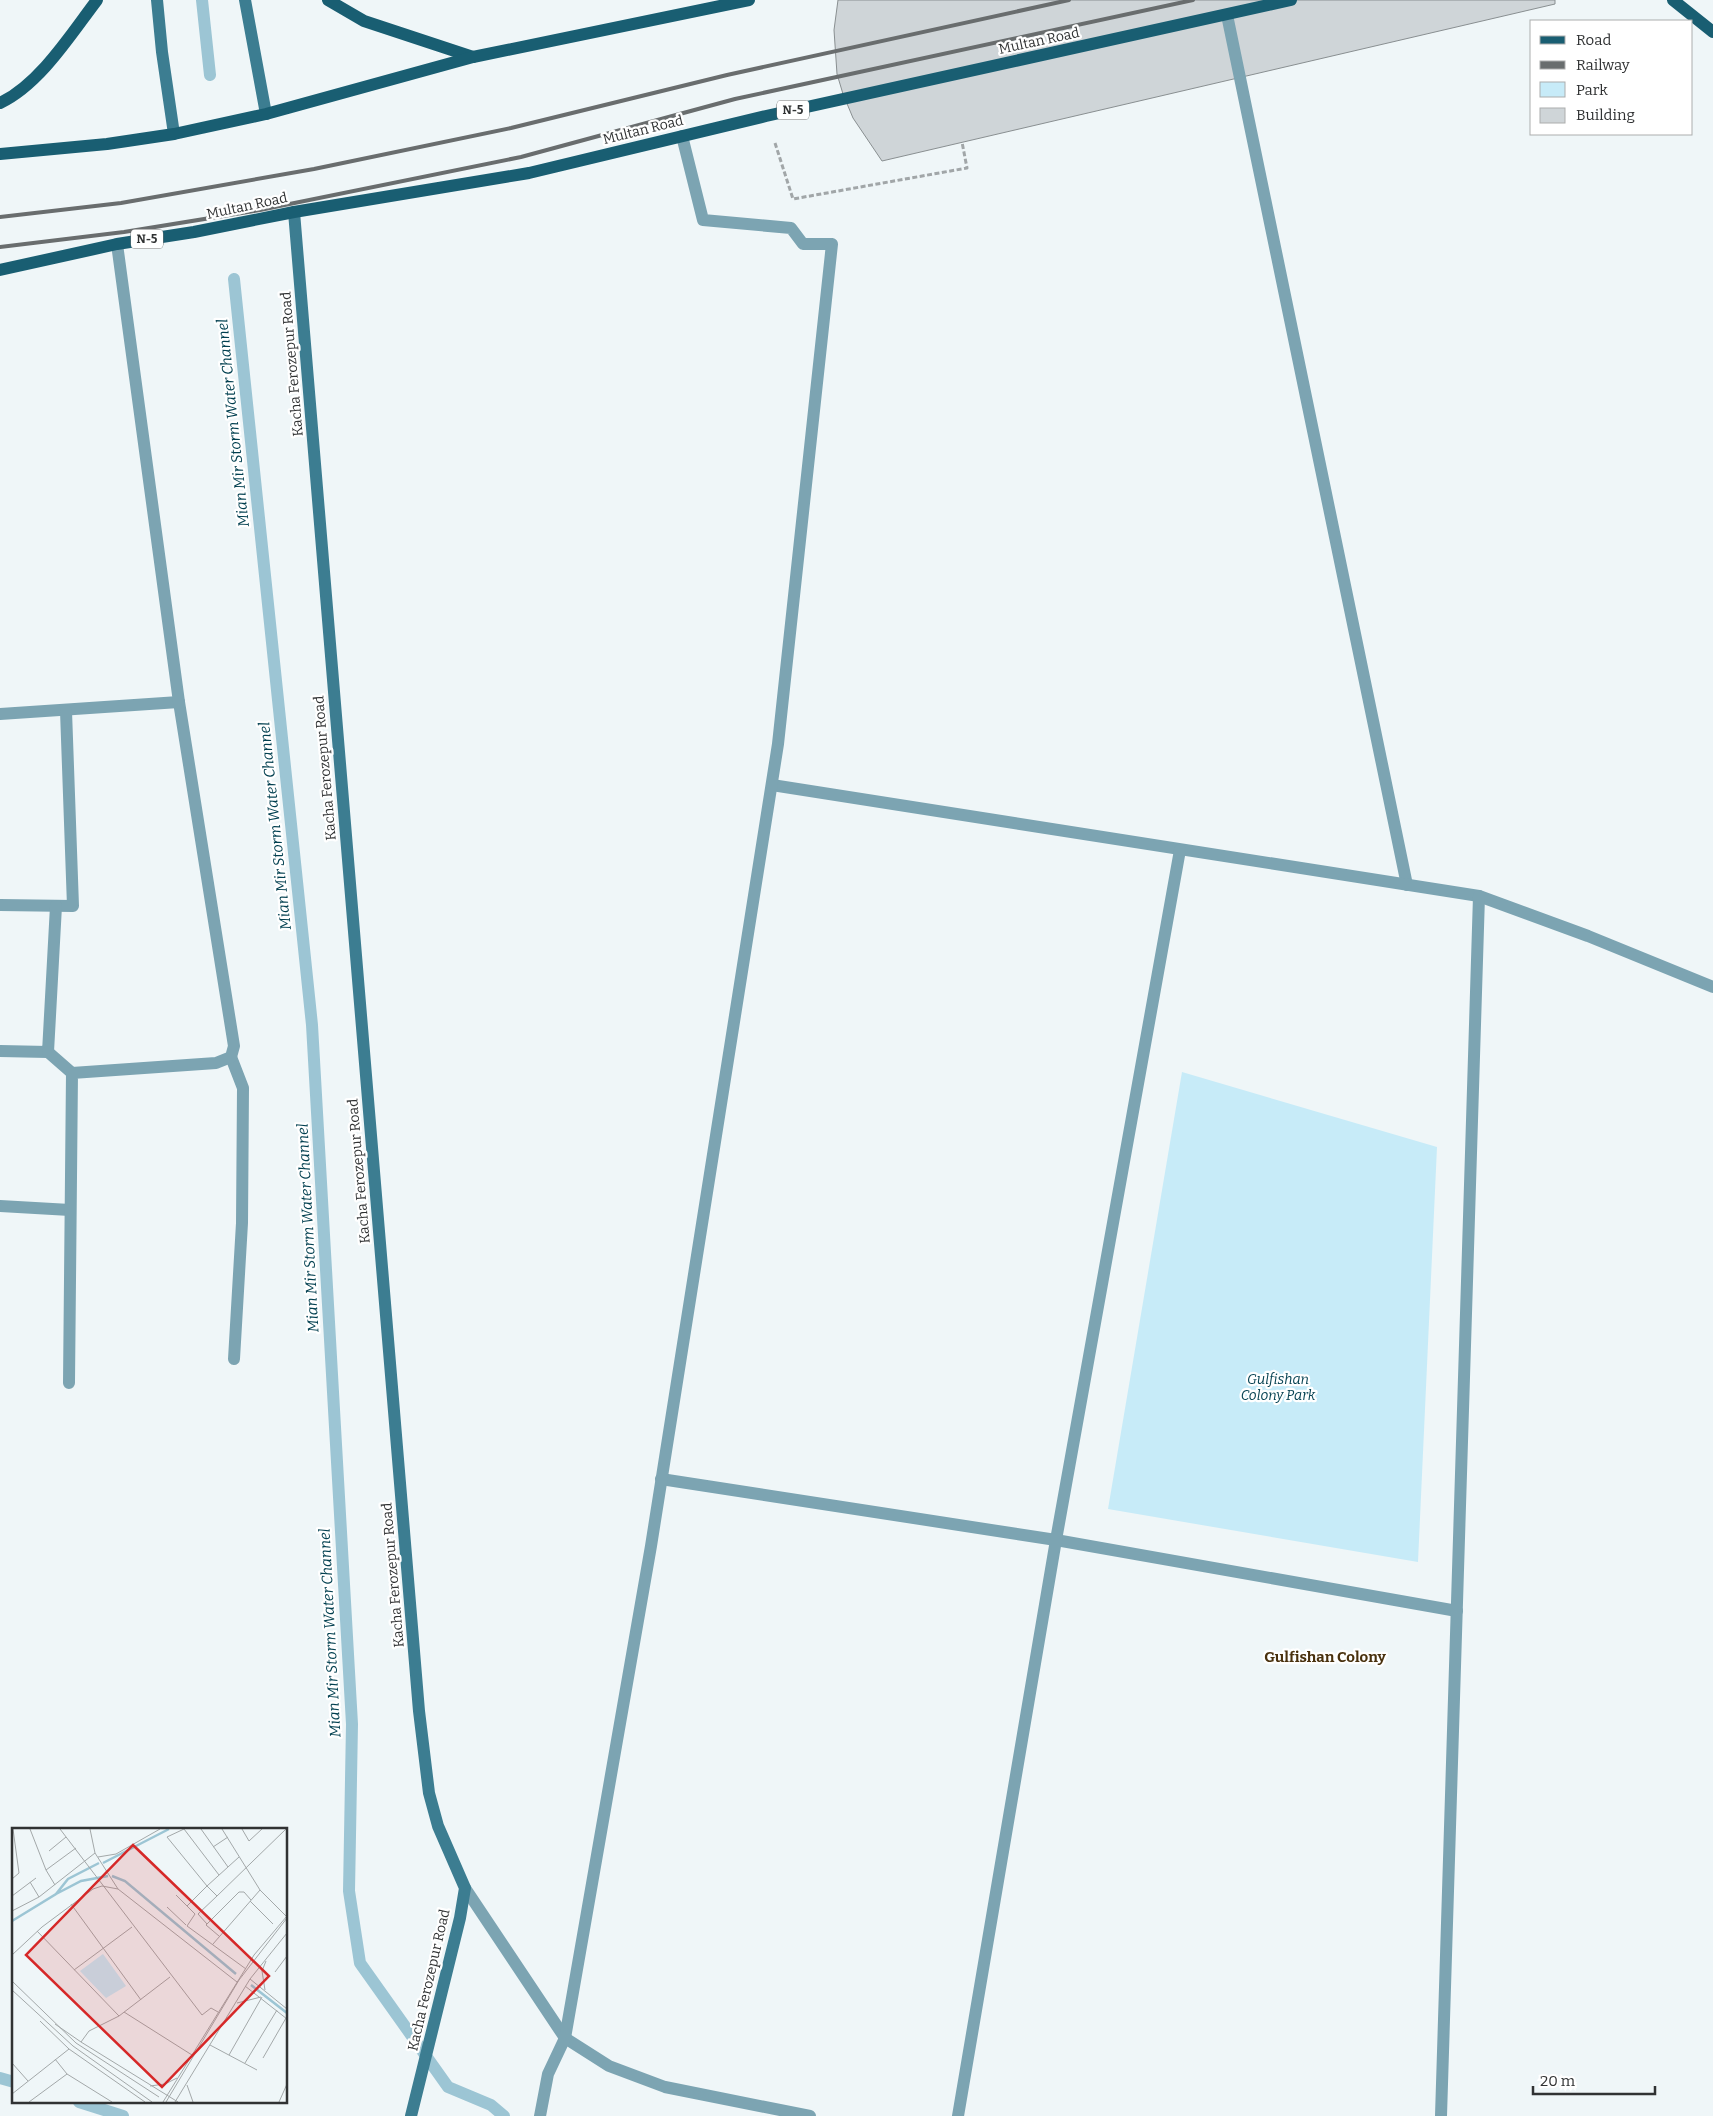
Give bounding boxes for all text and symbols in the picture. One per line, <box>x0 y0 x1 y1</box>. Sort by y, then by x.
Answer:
legend <box>1530 20 1693 135</box>
street label: Multan Road <box>997 24 1081 58</box>
text: Road <box>1576 31 1611 49</box>
text: Railway <box>1576 56 1630 74</box>
text: Park <box>1576 81 1608 99</box>
road number: N-5 <box>777 100 809 120</box>
text: Building <box>1576 106 1635 124</box>
street label: Multan Road <box>601 112 685 148</box>
street label: Multan Road <box>205 189 289 223</box>
road number: N-5 <box>131 230 163 248</box>
street label: Kacha Ferozepur Road <box>277 291 307 437</box>
water label: Mian Mir Storm Water Channel <box>213 318 253 528</box>
street label: Kacha Ferozepur Road <box>310 695 340 841</box>
water label: Mian Mir Storm Water Channel <box>255 721 295 931</box>
street label: Kacha Ferozepur Road <box>344 1098 374 1244</box>
water label: Mian Mir Storm Water Channel <box>294 1123 322 1333</box>
park label: Gulfishan Colony Park <box>1241 1371 1316 1404</box>
street label: Kacha Ferozepur Road <box>378 1502 408 1648</box>
water label: Mian Mir Storm Water Channel <box>316 1528 344 1738</box>
district label: Gulfishan Colony <box>1264 1648 1386 1666</box>
inset map <box>12 1828 288 2104</box>
street label: Kacha Ferozepur Road <box>404 1907 454 2053</box>
scale bar <box>1533 2064 1656 2096</box>
text: 20 m <box>1540 2072 1576 2090</box>

